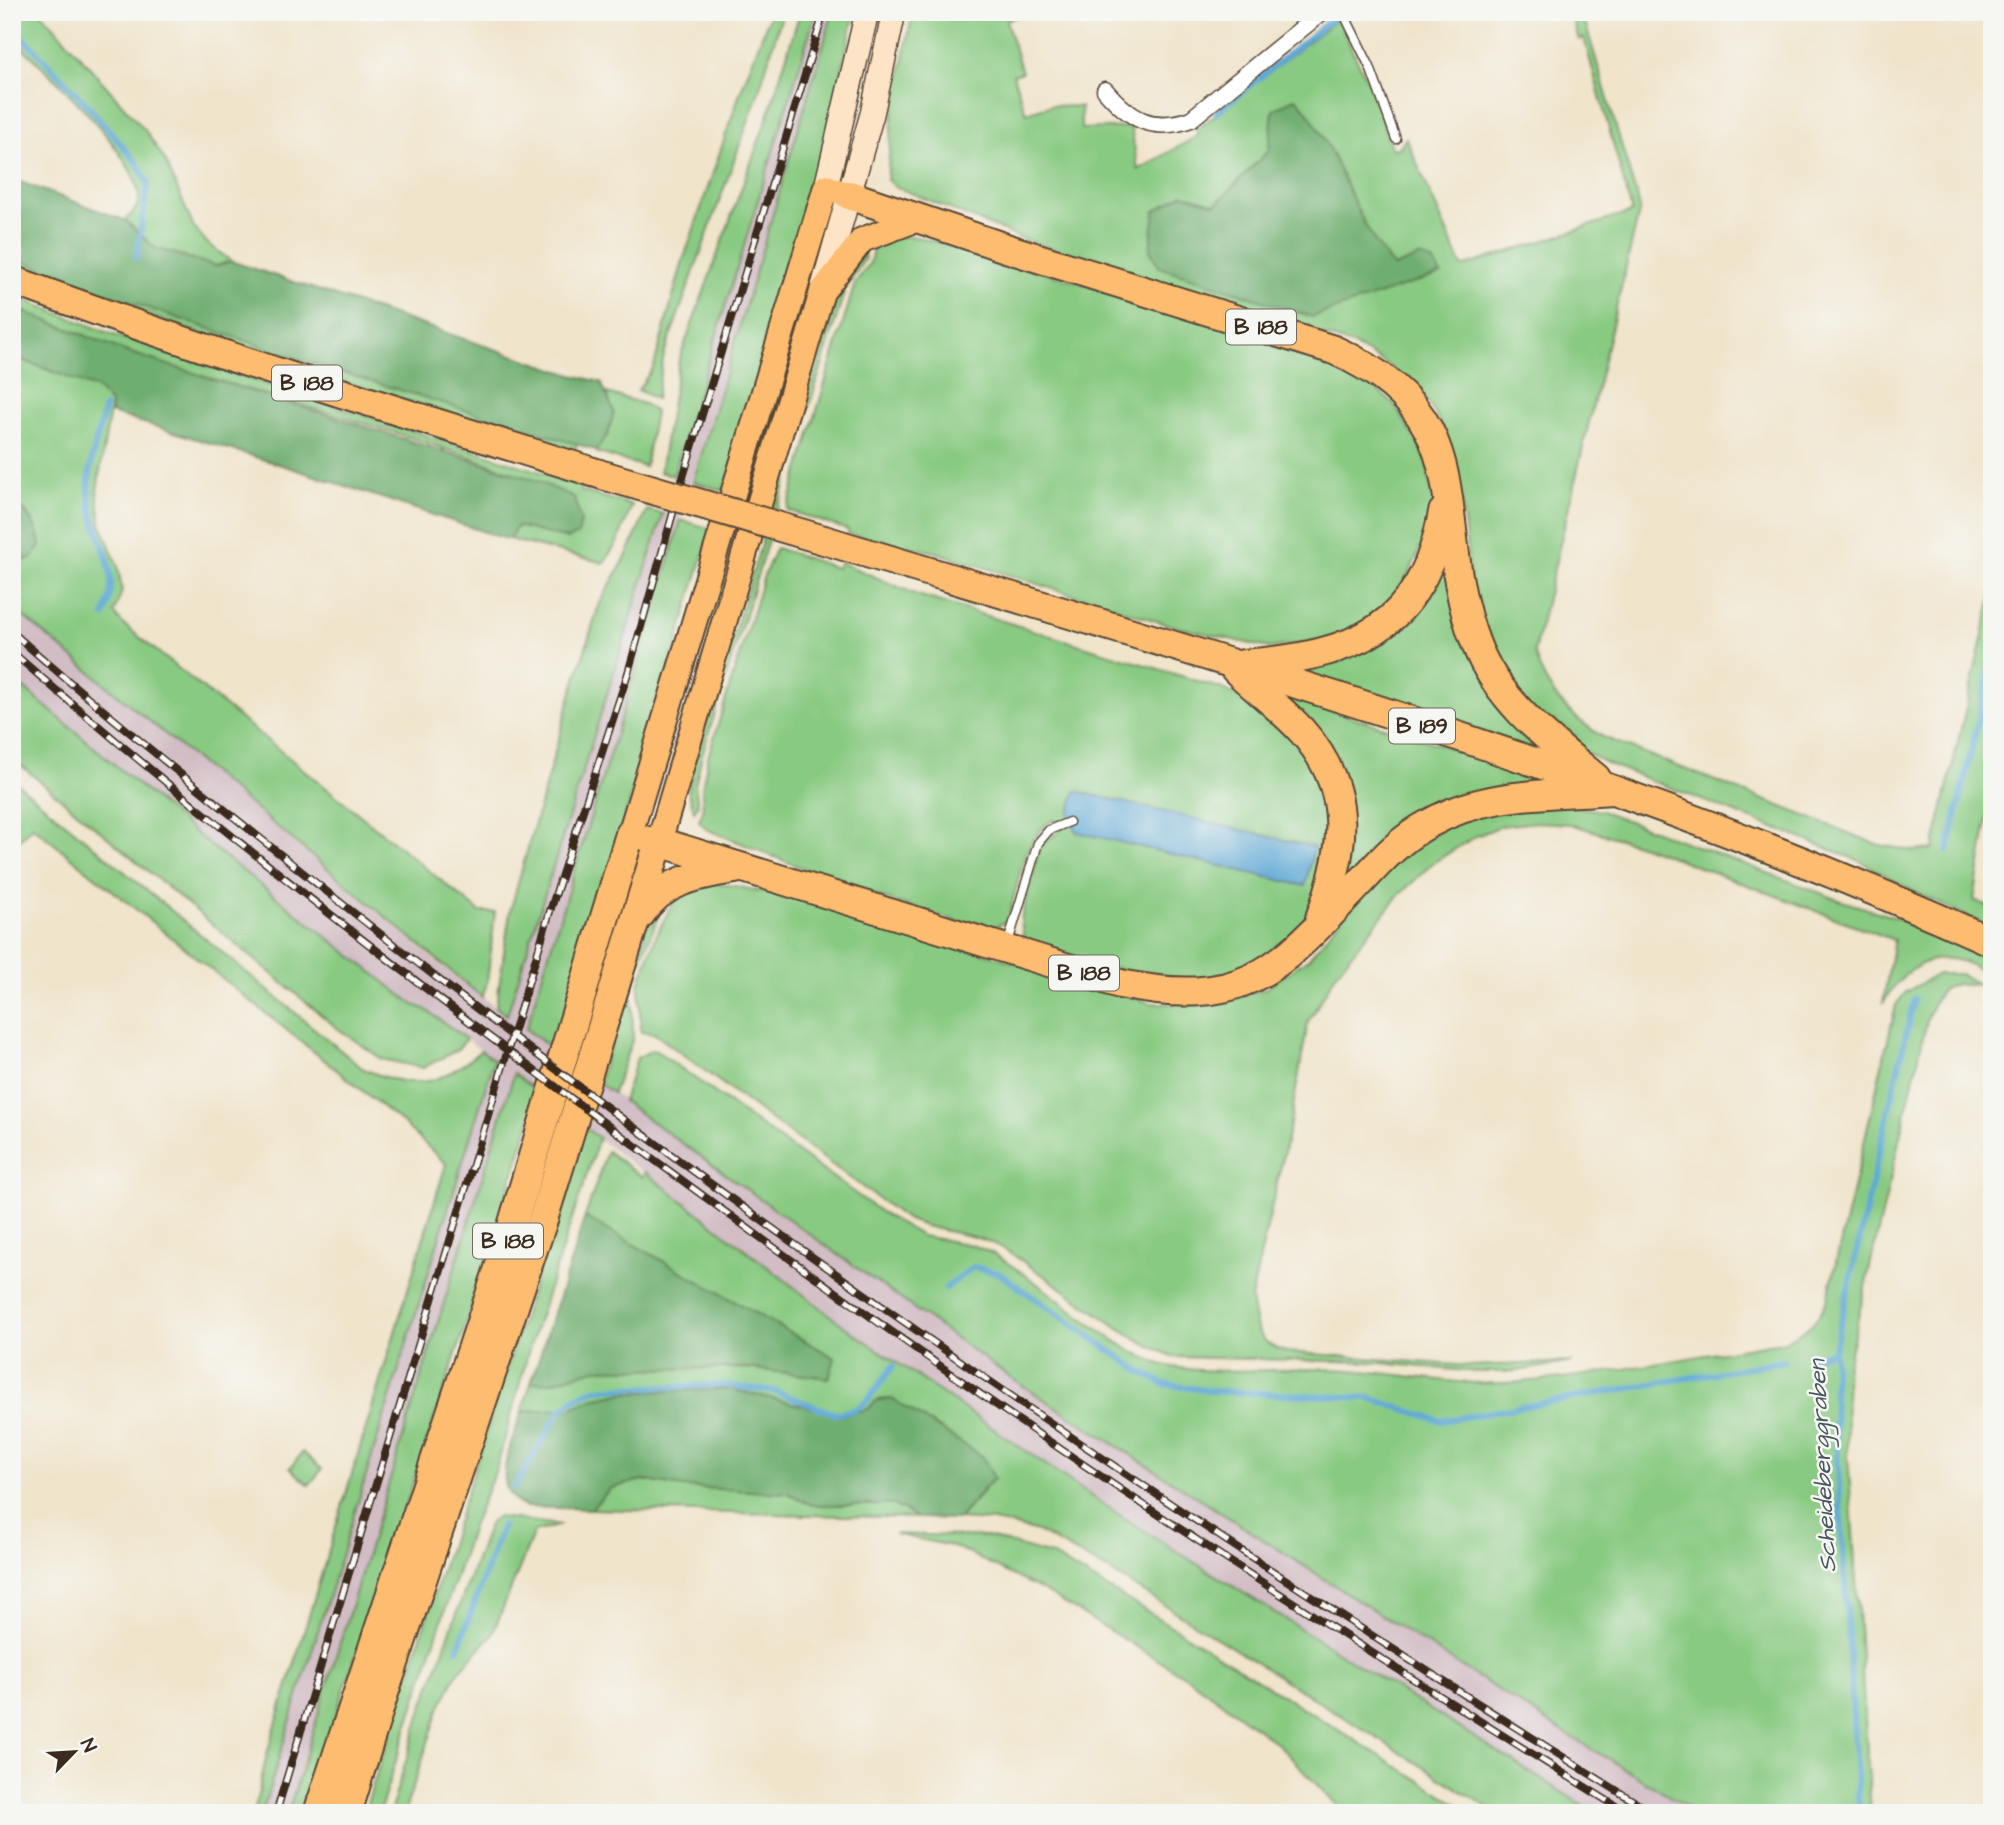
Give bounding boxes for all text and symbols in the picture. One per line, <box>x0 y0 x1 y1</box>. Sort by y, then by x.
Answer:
road number: B 188 <box>1226 310 1296 344</box>
road number: B 188 <box>272 366 342 400</box>
road number: B 189 <box>1389 708 1455 744</box>
road number: B 188 <box>1049 956 1119 990</box>
road number: B 188 <box>473 1224 543 1258</box>
water label: Scheideberggraben <box>1800 1357 1847 1573</box>
north arrow <box>38 1716 108 1786</box>
text: N <box>73 1734 103 1757</box>

